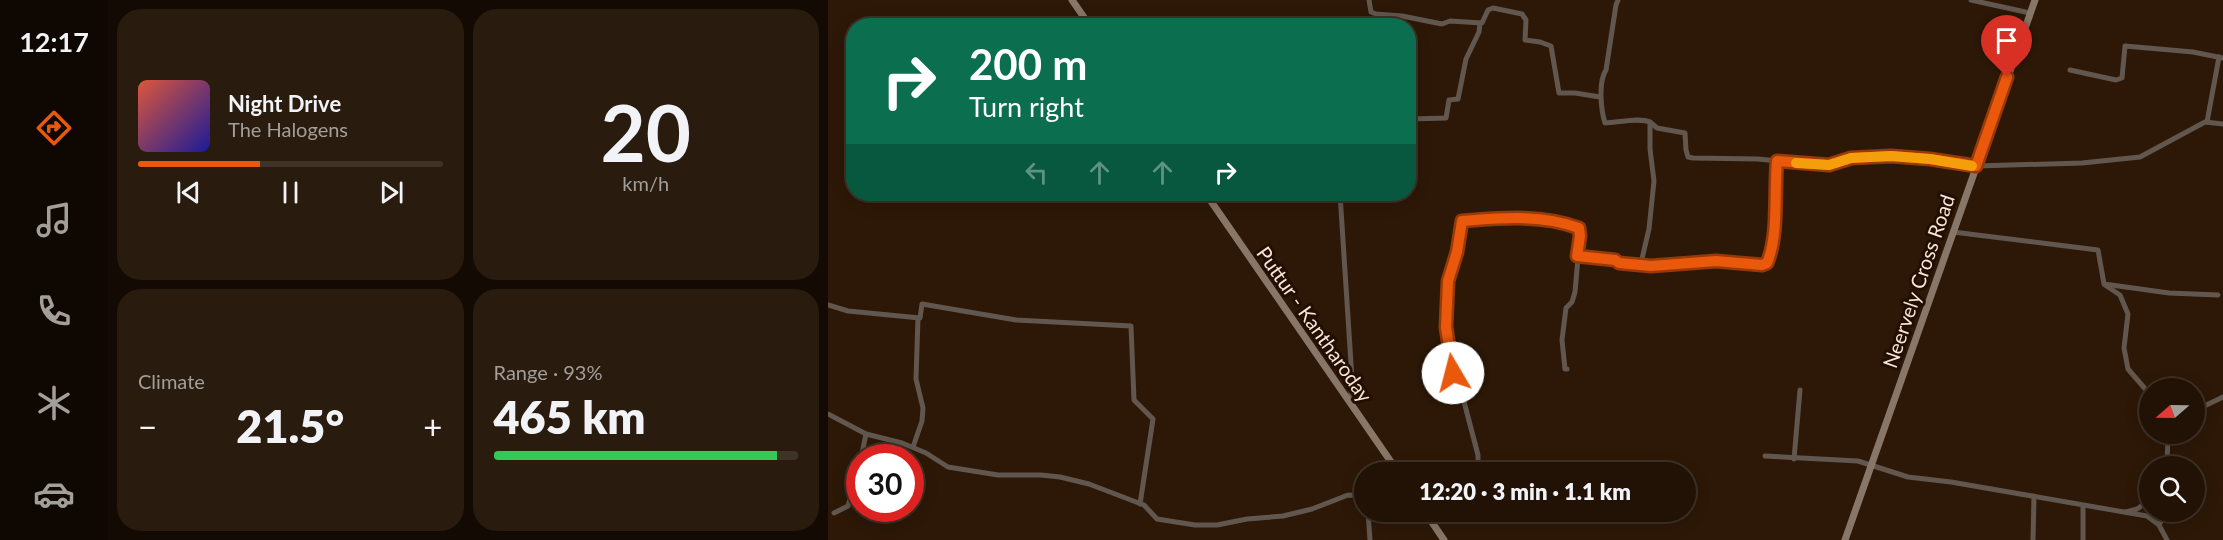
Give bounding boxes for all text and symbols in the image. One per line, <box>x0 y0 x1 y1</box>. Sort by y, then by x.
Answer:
pin <box>1981 15 2032 77</box>
icon: arrive <box>1990 24 2023 57</box>
text: 12:17 <box>19 25 89 58</box>
text: 200 m <box>969 39 1087 89</box>
icon: right <box>870 42 948 120</box>
text: 20 <box>601 85 691 179</box>
text: Night Drive <box>228 90 341 117</box>
text: Turn right <box>969 90 1084 123</box>
icon: directions <box>33 107 75 149</box>
text: The Halogens <box>228 117 348 141</box>
icon: left <box>1020 156 1053 189</box>
icon: ahead <box>1083 156 1116 189</box>
icon: ahead <box>1146 156 1179 189</box>
icon: right <box>1209 156 1242 189</box>
text: km/h <box>622 171 669 195</box>
icon: previous <box>172 176 205 209</box>
icon: pause <box>274 176 307 209</box>
icon: next <box>375 176 408 209</box>
street label: Neervely Cross Road <box>1877 191 1959 371</box>
icon: music <box>33 199 75 241</box>
street label: Puttur - Kantharoday <box>1252 242 1378 407</box>
icon: phone <box>33 290 75 332</box>
position arrow <box>1421 341 1485 405</box>
text: Range · 93% <box>494 360 602 384</box>
text: Climate <box>138 369 205 393</box>
north arrow <box>2139 378 2205 444</box>
map controls <box>2139 378 2205 522</box>
icon: climate <box>33 382 75 424</box>
text: 465 km <box>494 390 646 444</box>
text: 21.5° <box>236 399 344 453</box>
text: − <box>138 406 157 446</box>
text: + <box>423 406 443 446</box>
speed limit sign: 30 <box>846 444 924 522</box>
button: search <box>2139 456 2205 522</box>
icon: car <box>33 473 75 515</box>
text: 12:20 · 3 min · 1.1 km <box>1419 478 1631 505</box>

